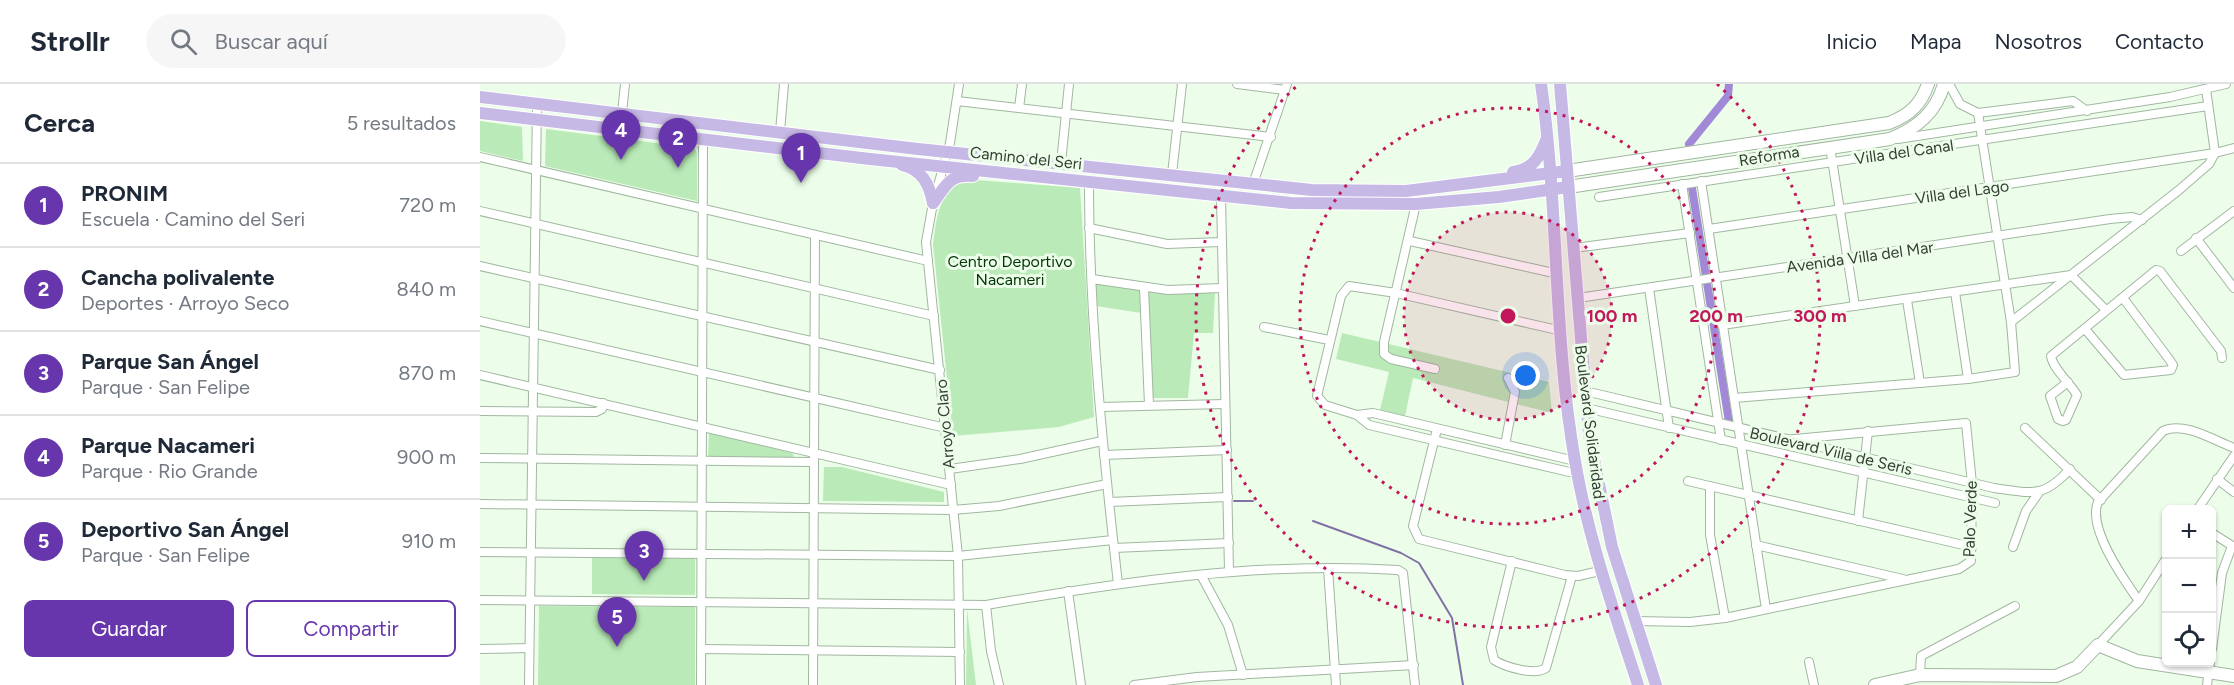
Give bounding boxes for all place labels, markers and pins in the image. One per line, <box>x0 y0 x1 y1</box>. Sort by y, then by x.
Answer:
pin: 4 <box>602 110 640 160</box>
pin: 2 <box>658 118 698 168</box>
pin: 1 <box>782 134 820 183</box>
centre of rings <box>1498 306 1518 326</box>
pin: 3 <box>624 532 664 581</box>
pin: 5 <box>598 598 636 647</box>

